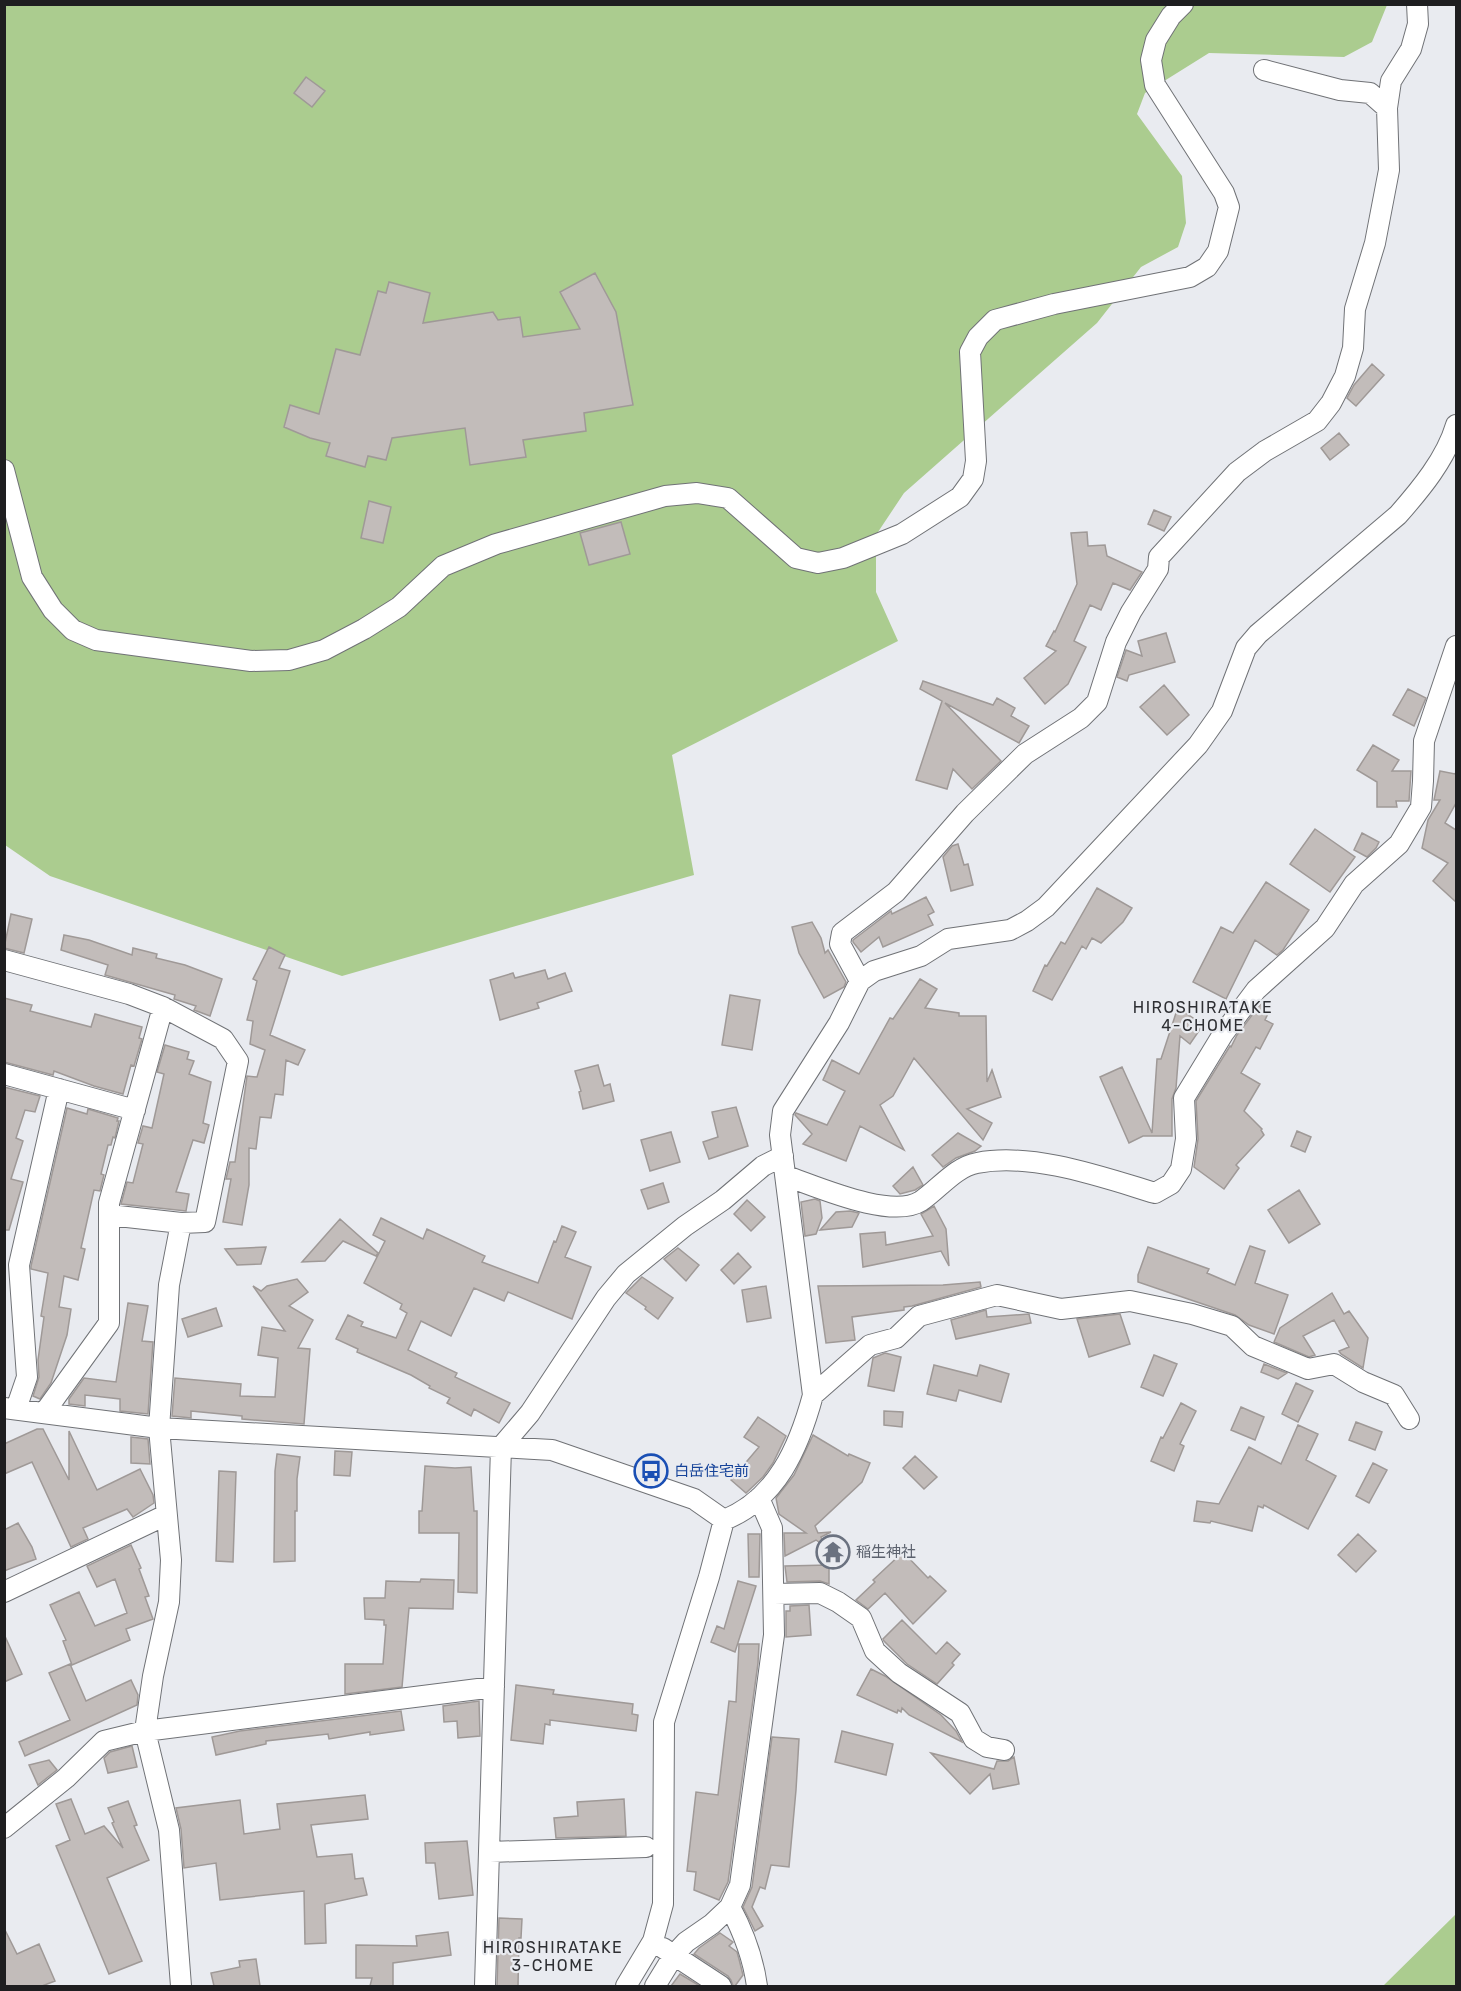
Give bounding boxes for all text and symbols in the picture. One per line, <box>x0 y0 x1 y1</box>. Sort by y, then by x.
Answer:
district label: HIROSHIRATAKE 4-CHOME <box>1133 998 1273 1035</box>
bus stop icon: 白岳住宅前 <box>633 1453 669 1489</box>
place label: 白岳住宅前 <box>674 1462 749 1480</box>
temple icon: 稲生神社 <box>815 1534 851 1570</box>
place label: 稲生神社 <box>856 1543 916 1561</box>
district label: HIROSHIRATAKE 3-CHOME <box>483 1938 623 1975</box>

